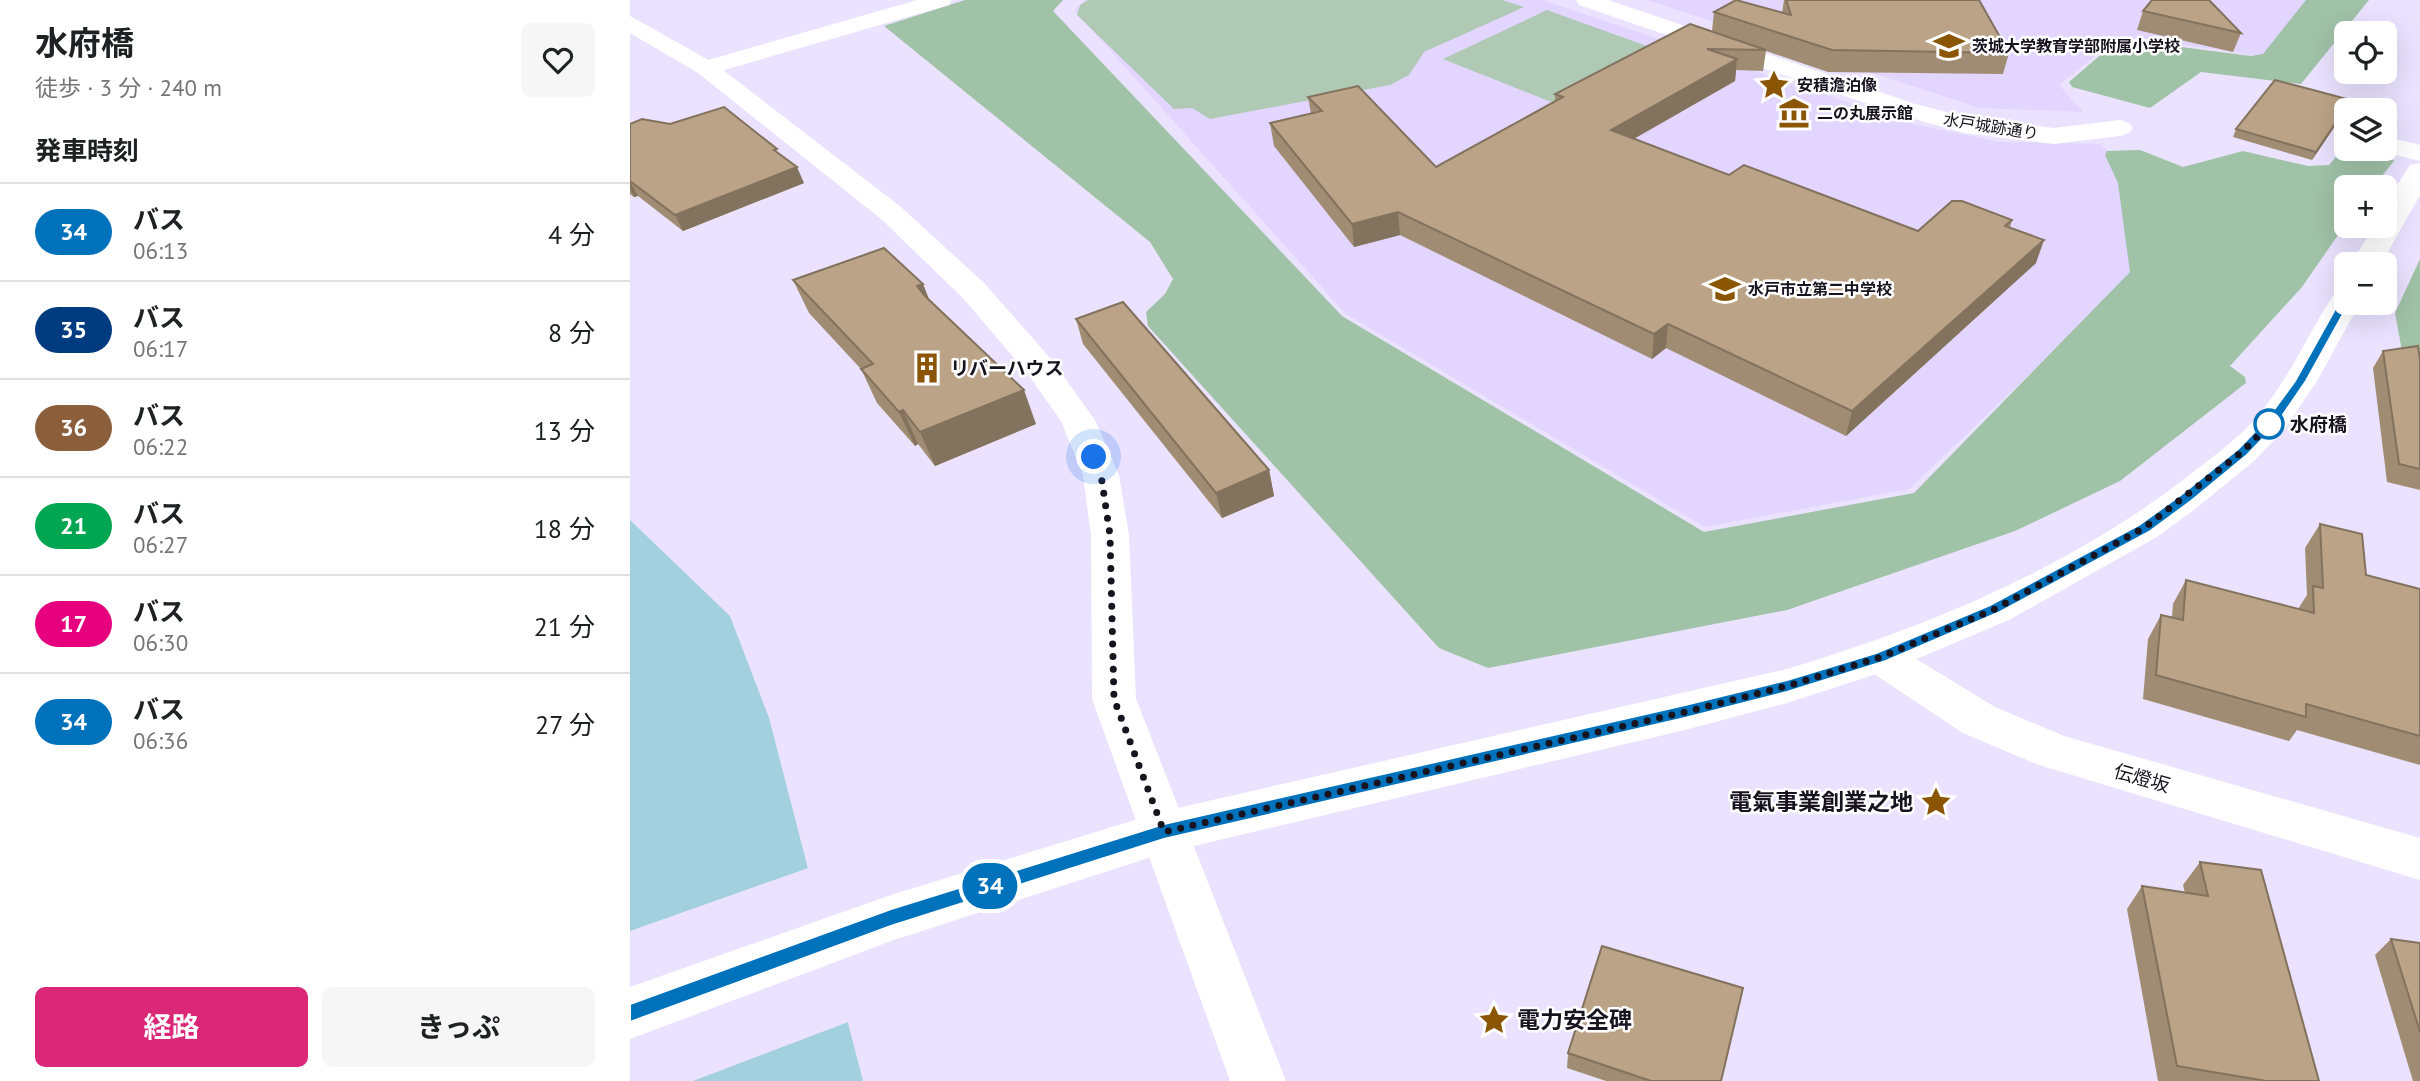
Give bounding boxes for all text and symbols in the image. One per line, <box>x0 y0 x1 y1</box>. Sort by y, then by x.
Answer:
text: 水府橋 <box>35 21 134 64</box>
map controls <box>2334 21 2397 315</box>
button: locate <box>2334 21 2397 84</box>
button: heart <box>521 23 595 97</box>
school or university icon: 茨城大学教育学部附属小学校 <box>1932 29 1966 63</box>
place label: 茨城大学教育学部附属小学校 <box>1972 36 2180 56</box>
place icon: 安積澹泊像 <box>1757 68 1791 102</box>
text: 徒歩 · 3 分 · 240 m <box>35 73 222 102</box>
place label: 安積澹泊像 <box>1797 75 1877 95</box>
museum icon: 二の丸展示館 <box>1777 96 1811 130</box>
button: layers <box>2334 98 2397 161</box>
place label: 二の丸展示館 <box>1817 103 1913 123</box>
street label: 水戸城跡通り <box>1942 109 2040 143</box>
text: 発車時刻 <box>35 134 139 167</box>
button: + <box>2334 175 2397 238</box>
text: バス <box>133 203 185 236</box>
text: 34 <box>60 216 87 247</box>
text: 4 分 <box>548 218 595 251</box>
text: 06:13 <box>133 236 188 265</box>
button: − <box>2334 252 2397 315</box>
school or university icon: 水戸市立第二中学校 <box>1708 272 1742 306</box>
place label: 水戸市立第二中学校 <box>1748 279 1892 299</box>
text: バス <box>133 301 185 334</box>
text: 35 <box>60 314 87 345</box>
text: 8 分 <box>548 316 595 349</box>
text: 06:17 <box>133 334 188 363</box>
building icon: リバーハウス <box>910 351 944 385</box>
place label: リバーハウス <box>950 356 1064 380</box>
text: バス <box>133 399 185 432</box>
marker: 水府橋 <box>2254 409 2284 439</box>
text: 36 <box>60 412 87 443</box>
place label: 水府橋 <box>2290 412 2347 436</box>
text: 13 分 <box>534 414 595 447</box>
text: 06:22 <box>133 432 188 461</box>
your location <box>1076 439 1111 474</box>
text: バス <box>133 497 185 530</box>
text: 21 <box>60 510 87 541</box>
text: 18 分 <box>534 512 595 545</box>
text: 06:27 <box>133 530 188 559</box>
text: バス <box>133 595 185 628</box>
text: 17 <box>60 608 87 639</box>
text: 21 分 <box>534 610 595 643</box>
text: 06:30 <box>133 628 188 657</box>
text: バス <box>133 693 185 726</box>
text: 34 <box>60 706 87 737</box>
text: 27 分 <box>535 708 595 741</box>
text: 06:36 <box>133 726 188 755</box>
street label: 伝燈坂 <box>2111 759 2173 797</box>
place icon: 電氣事業創業之地 <box>1919 785 1953 819</box>
place label: 電氣事業創業之地 <box>1729 787 1913 816</box>
line badge: 34 <box>958 863 1022 909</box>
text: 34 <box>976 870 1004 901</box>
button: 経路 <box>35 987 308 1067</box>
button: きっぷ <box>322 987 595 1067</box>
place icon: 電力安全碑 <box>1477 1003 1511 1037</box>
place label: 電力安全碑 <box>1517 1005 1632 1034</box>

